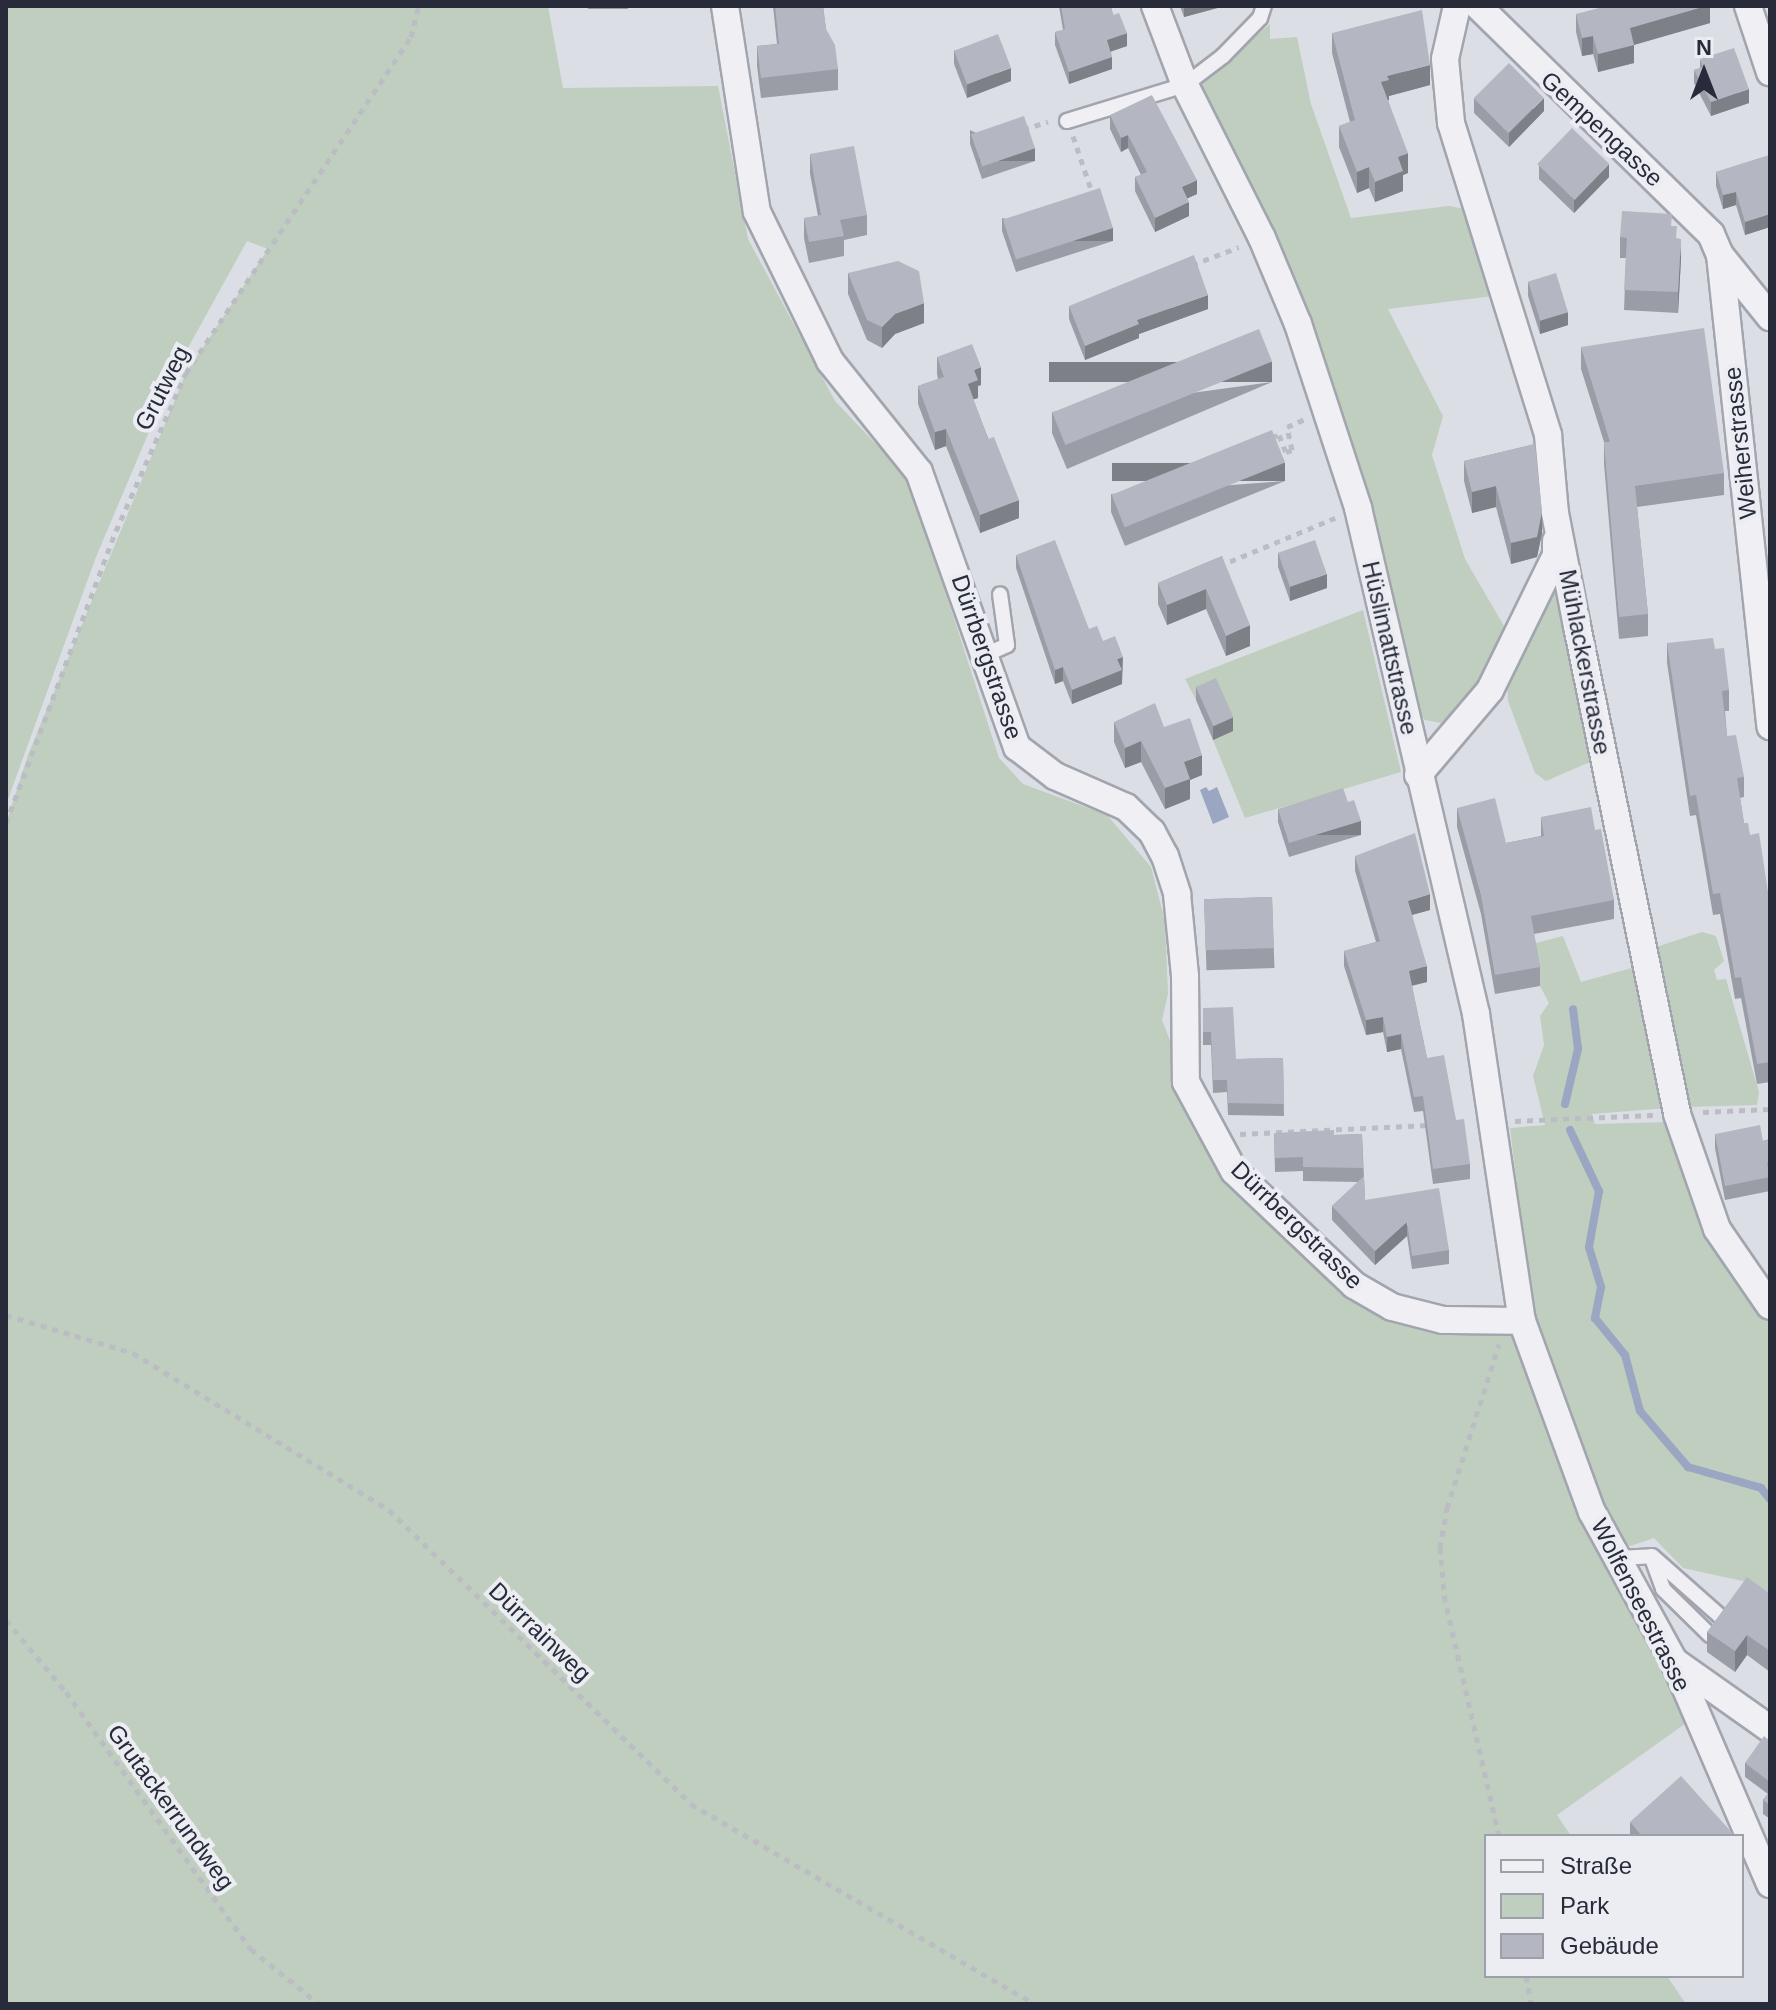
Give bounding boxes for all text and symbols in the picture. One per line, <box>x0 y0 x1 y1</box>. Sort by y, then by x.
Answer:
north arrow <box>1664 32 1744 112</box>
text: N <box>1696 35 1712 60</box>
street label: Gempengasse <box>1535 65 1669 193</box>
street label: Grutweg <box>129 341 195 435</box>
street label: Weiherstrasse <box>1718 365 1762 521</box>
street label: Hüslimattstrasse <box>1356 558 1424 738</box>
street label: Mühlackerstrasse <box>1553 567 1617 757</box>
street label: Dürrbergstrasse <box>945 571 1029 743</box>
street label: Dürrbergstrasse <box>1225 1155 1369 1295</box>
street label: Wolfenseestrasse <box>1585 1514 1697 1696</box>
street label: Dürrrainweg <box>483 1576 597 1688</box>
street label: Grutackerrundweg <box>101 1719 241 1895</box>
legend <box>1484 1834 1744 1978</box>
text: Straße <box>1560 1852 1632 1879</box>
text: Park <box>1560 1892 1609 1919</box>
text: Gebäude <box>1560 1932 1659 1959</box>

